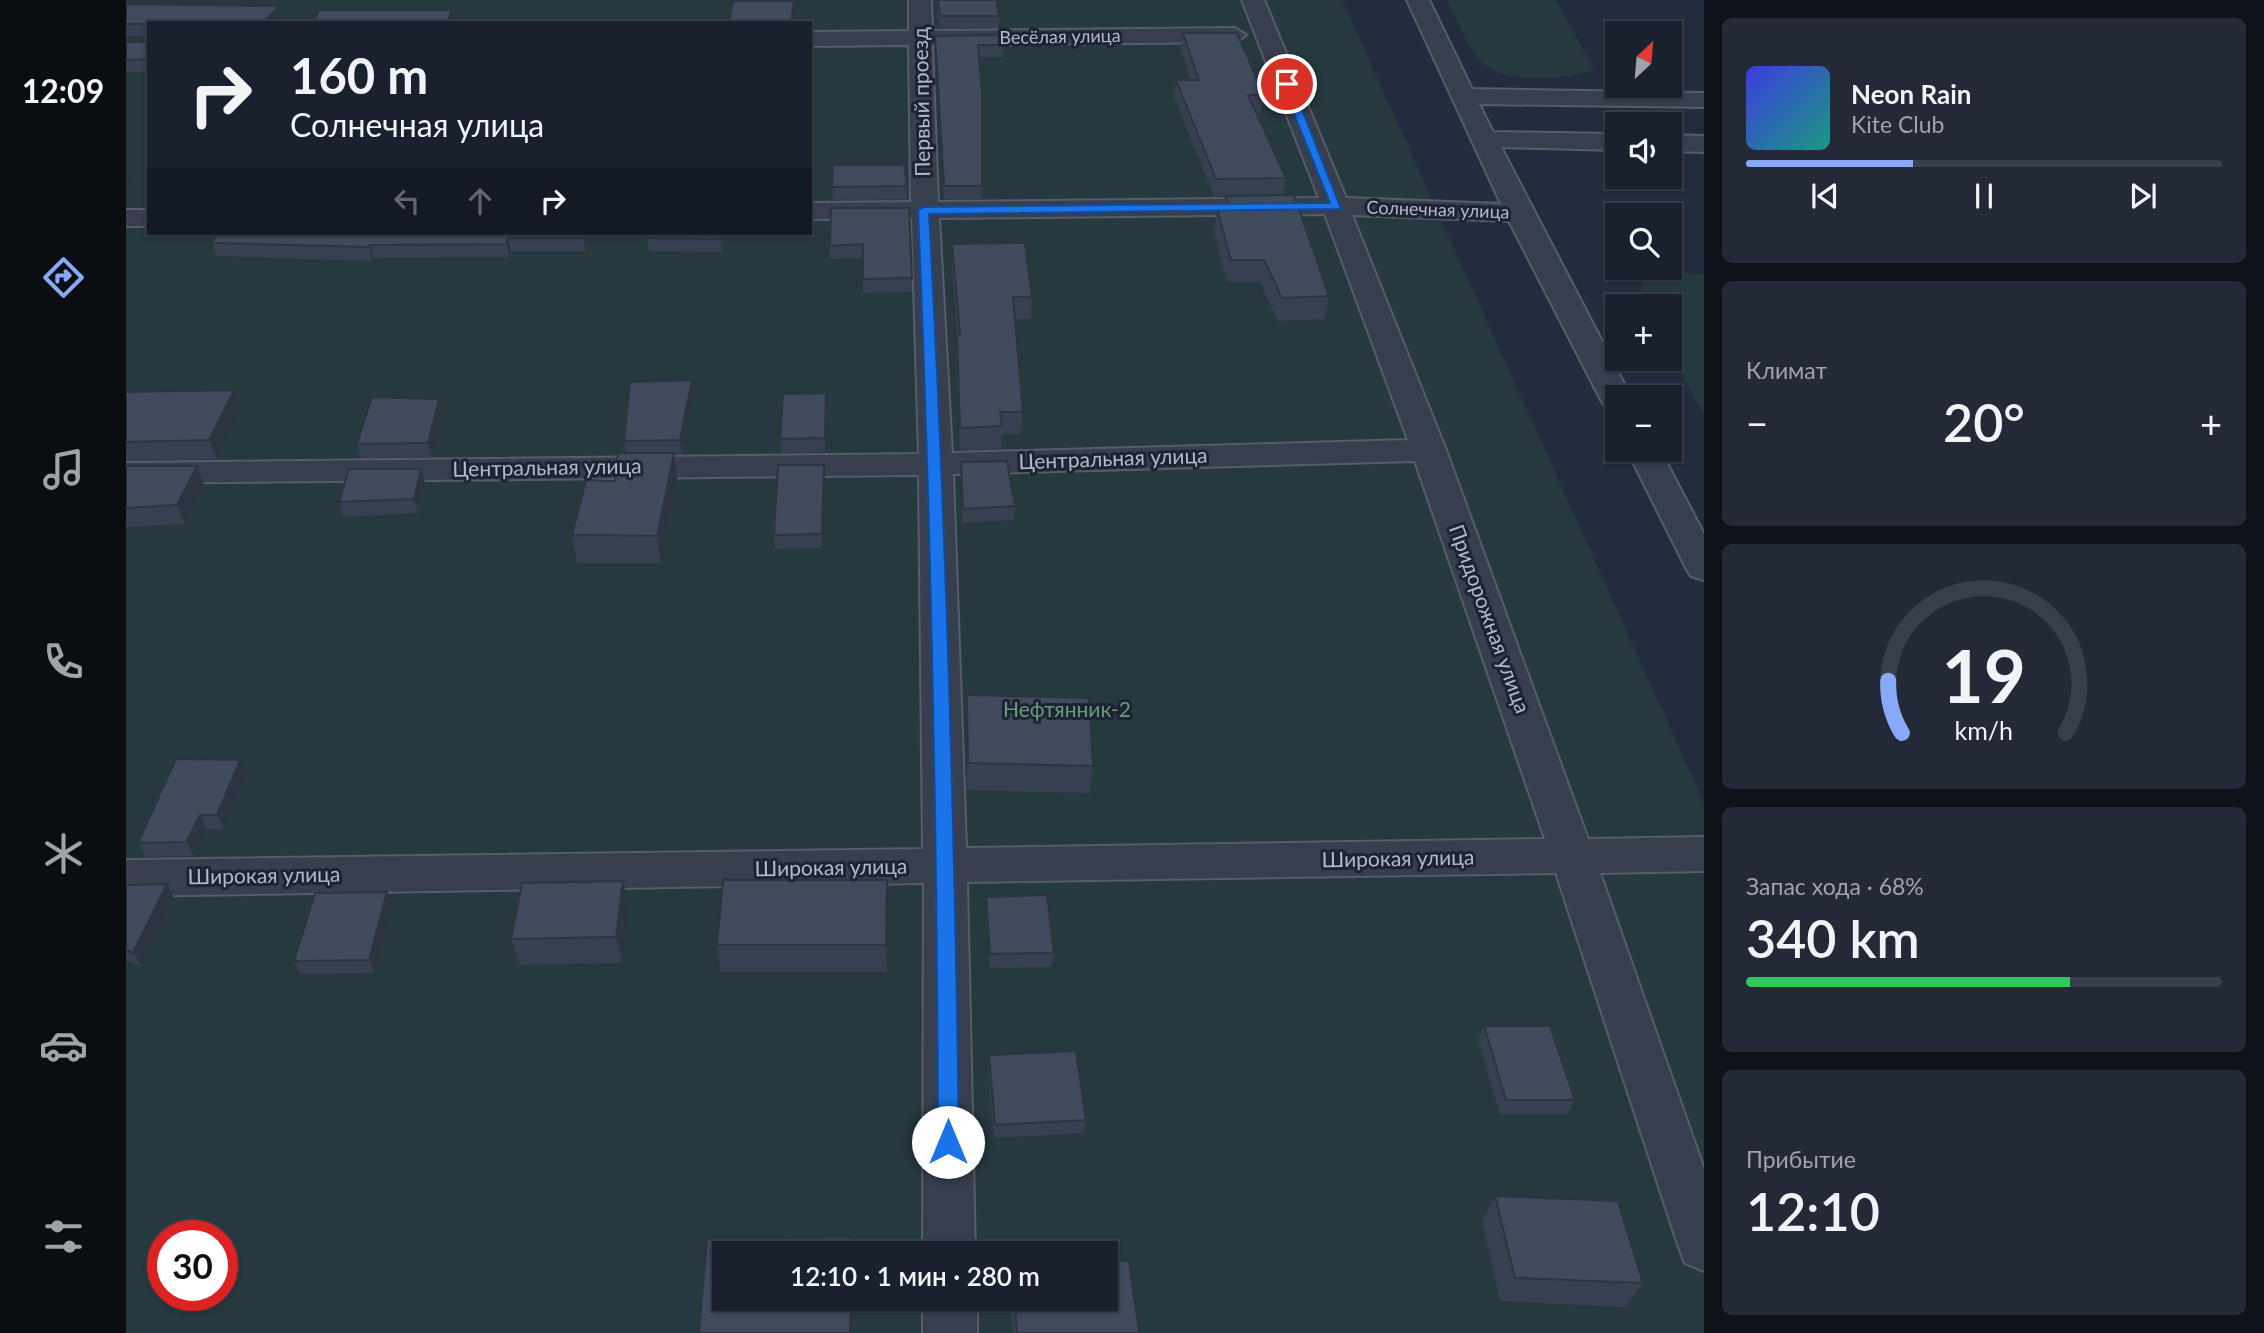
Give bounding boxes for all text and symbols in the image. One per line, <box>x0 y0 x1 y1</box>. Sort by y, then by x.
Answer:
north arrow <box>1605 21 1682 98</box>
map controls <box>1605 21 1682 462</box>
street label: Весёлая улица <box>999 24 1121 48</box>
street label: Первый проезд <box>907 27 934 177</box>
text: 160 m <box>290 46 428 104</box>
icon: right <box>175 49 266 140</box>
pin <box>1257 54 1317 114</box>
icon: arrive <box>1268 65 1306 103</box>
text: 12:09 <box>22 71 104 110</box>
text: Neon Rain <box>1851 78 1971 110</box>
text: Солнечная улица <box>290 105 544 144</box>
text: Kite Club <box>1851 110 1944 138</box>
button: sound <box>1605 112 1682 189</box>
icon: previous <box>1806 177 1844 215</box>
icon: pause <box>1965 177 2003 215</box>
icon: next <box>2124 177 2162 215</box>
icon: left <box>388 182 426 220</box>
icon: ahead <box>461 182 499 220</box>
icon: right <box>534 182 572 220</box>
street label: Солнечная улица <box>1366 196 1510 222</box>
button: search <box>1605 203 1682 280</box>
icon: directions <box>39 253 88 302</box>
button: + <box>1605 294 1682 371</box>
text: Климат <box>1746 356 1827 384</box>
button: − <box>1605 385 1682 462</box>
text: 20° <box>1943 391 2025 453</box>
text: − <box>1746 400 1768 446</box>
text: + <box>2200 400 2222 446</box>
street label: Центральная улица <box>1018 442 1208 473</box>
icon: music <box>39 445 88 494</box>
street label: Центральная улица <box>452 452 642 481</box>
street label: Придорожная улица <box>1445 521 1536 716</box>
text: 19 <box>1942 631 2026 719</box>
icon: phone <box>39 637 88 686</box>
park label: Нефтянник-2 <box>1003 696 1131 721</box>
text: km/h <box>1955 714 2013 744</box>
icon: climate <box>39 829 88 878</box>
street label: Широкая улица <box>1321 844 1474 871</box>
street label: Широкая улица <box>754 853 907 880</box>
street label: Широкая улица <box>187 861 340 888</box>
text: Запас хода · 68% <box>1746 872 1924 900</box>
text: 340 km <box>1746 907 1920 969</box>
icon: car <box>39 1021 88 1070</box>
position arrow <box>911 1105 985 1179</box>
text: Прибытие <box>1746 1145 1856 1173</box>
text: 12:10 <box>1746 1180 1880 1242</box>
icon: filters <box>39 1212 88 1261</box>
speed limit sign: 30 <box>147 1220 238 1311</box>
text: 12:10 · 1 мин · 280 m <box>790 1260 1040 1292</box>

